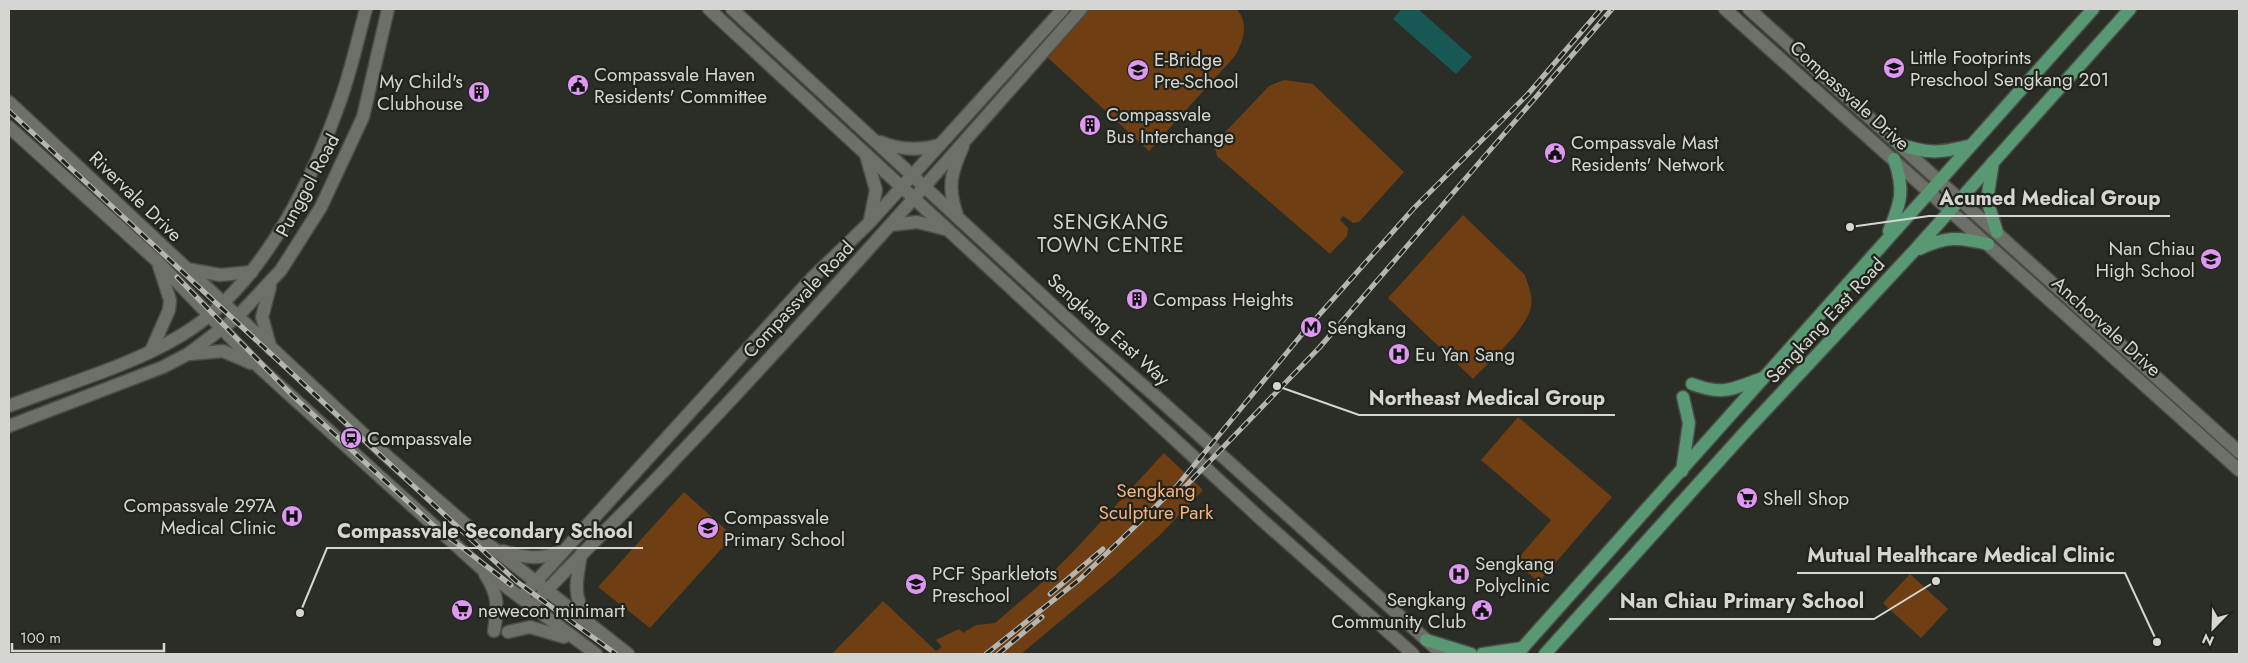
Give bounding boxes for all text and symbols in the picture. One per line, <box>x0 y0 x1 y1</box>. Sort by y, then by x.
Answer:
street label: Compassvale Drive <box>1784 34 1916 157</box>
place label: Little Footprints Preschool Sengkang 201 <box>1910 44 2109 93</box>
place label: E-Bridge Pre-School <box>1154 46 1239 95</box>
school or university icon: Little Footprints Preschool Sengkang 201 <box>1882 56 1906 80</box>
school or university icon: E-Bridge Pre-School <box>1126 58 1150 82</box>
place label: Compassvale Haven Residents' Committee <box>594 61 767 110</box>
place label: My Child's Clubhouse <box>377 68 463 117</box>
public building icon: Compassvale Haven Residents' Committee <box>566 73 590 97</box>
building icon: My Child's Clubhouse <box>467 80 491 104</box>
place label: Compassvale Bus Interchange <box>1106 101 1234 150</box>
building icon: Compassvale Bus Interchange <box>1078 113 1102 137</box>
street label: Punggol Road <box>269 129 346 241</box>
place label: Compassvale Mast Residents' Network <box>1571 129 1725 178</box>
public building icon: Compassvale Mast Residents' Network <box>1543 141 1567 165</box>
street label: Rivervale Drive <box>83 145 188 248</box>
callout: Acumed Medical Group <box>1929 181 2170 216</box>
text: Acumed Medical Group <box>1938 184 2161 213</box>
district label: SENGKANG TOWN CENTRE <box>1037 208 1185 260</box>
street label: Compassvale Road <box>737 235 860 364</box>
place label: Nan Chiau High School <box>2095 235 2195 284</box>
school or university icon: Nan Chiau High School <box>2199 247 2223 271</box>
street label: Sengkang East Road <box>1760 251 1891 389</box>
street label: Sengkang East Way <box>1041 267 1176 392</box>
street label: Anchorvale Drive <box>2046 270 2167 383</box>
place label: Compass Heights <box>1153 286 1294 313</box>
building icon: Compass Heights <box>1125 287 1149 311</box>
place label: Sengkang <box>1327 314 1406 341</box>
metro station icon: Sengkang <box>1299 315 1323 339</box>
place label: Eu Yan Sang <box>1415 341 1515 368</box>
hospital icon: Eu Yan Sang <box>1387 342 1411 366</box>
callout: Northeast Medical Group <box>1359 380 1615 415</box>
text: Northeast Medical Group <box>1369 384 1605 413</box>
place label: Compassvale <box>367 425 472 452</box>
station icon: Compassvale <box>339 426 363 450</box>
park label: Sengkang Sculpture Park <box>1099 477 1214 526</box>
place label: Shell Shop <box>1763 485 1849 512</box>
supermarket icon: Shell Shop <box>1735 486 1759 510</box>
place label: Compassvale 297A Medical Clinic <box>123 492 276 541</box>
hospital icon: Compassvale 297A Medical Clinic <box>280 504 304 528</box>
place label: Compassvale Primary School <box>724 504 845 553</box>
callout: Compassvale Secondary School <box>327 513 643 548</box>
school or university icon: Compassvale Primary School <box>696 516 720 540</box>
text: Compassvale Secondary School <box>337 517 633 546</box>
callout: Mutual Healthcare Medical Clinic <box>1797 538 2125 573</box>
text: Mutual Healthcare Medical Clinic <box>1807 541 2115 570</box>
place label: Sengkang Polyclinic <box>1475 550 1554 599</box>
place label: PCF Sparkletots Preschool <box>932 560 1058 609</box>
hospital icon: Sengkang Polyclinic <box>1447 562 1471 586</box>
school or university icon: PCF Sparkletots Preschool <box>904 572 928 596</box>
callout: Nan Chiau Primary School <box>1609 584 1874 619</box>
place label: Sengkang Community Club <box>1331 586 1466 635</box>
text: Nan Chiau Primary School <box>1620 587 1864 616</box>
place label: newecon minimart <box>478 597 625 624</box>
supermarket icon: newecon minimart <box>450 598 474 622</box>
public building icon: Sengkang Community Club <box>1470 598 1494 622</box>
north arrow <box>2188 603 2238 653</box>
scale bar <box>12 620 165 652</box>
text: 100 m <box>20 627 61 649</box>
text: N <box>2199 629 2217 651</box>

